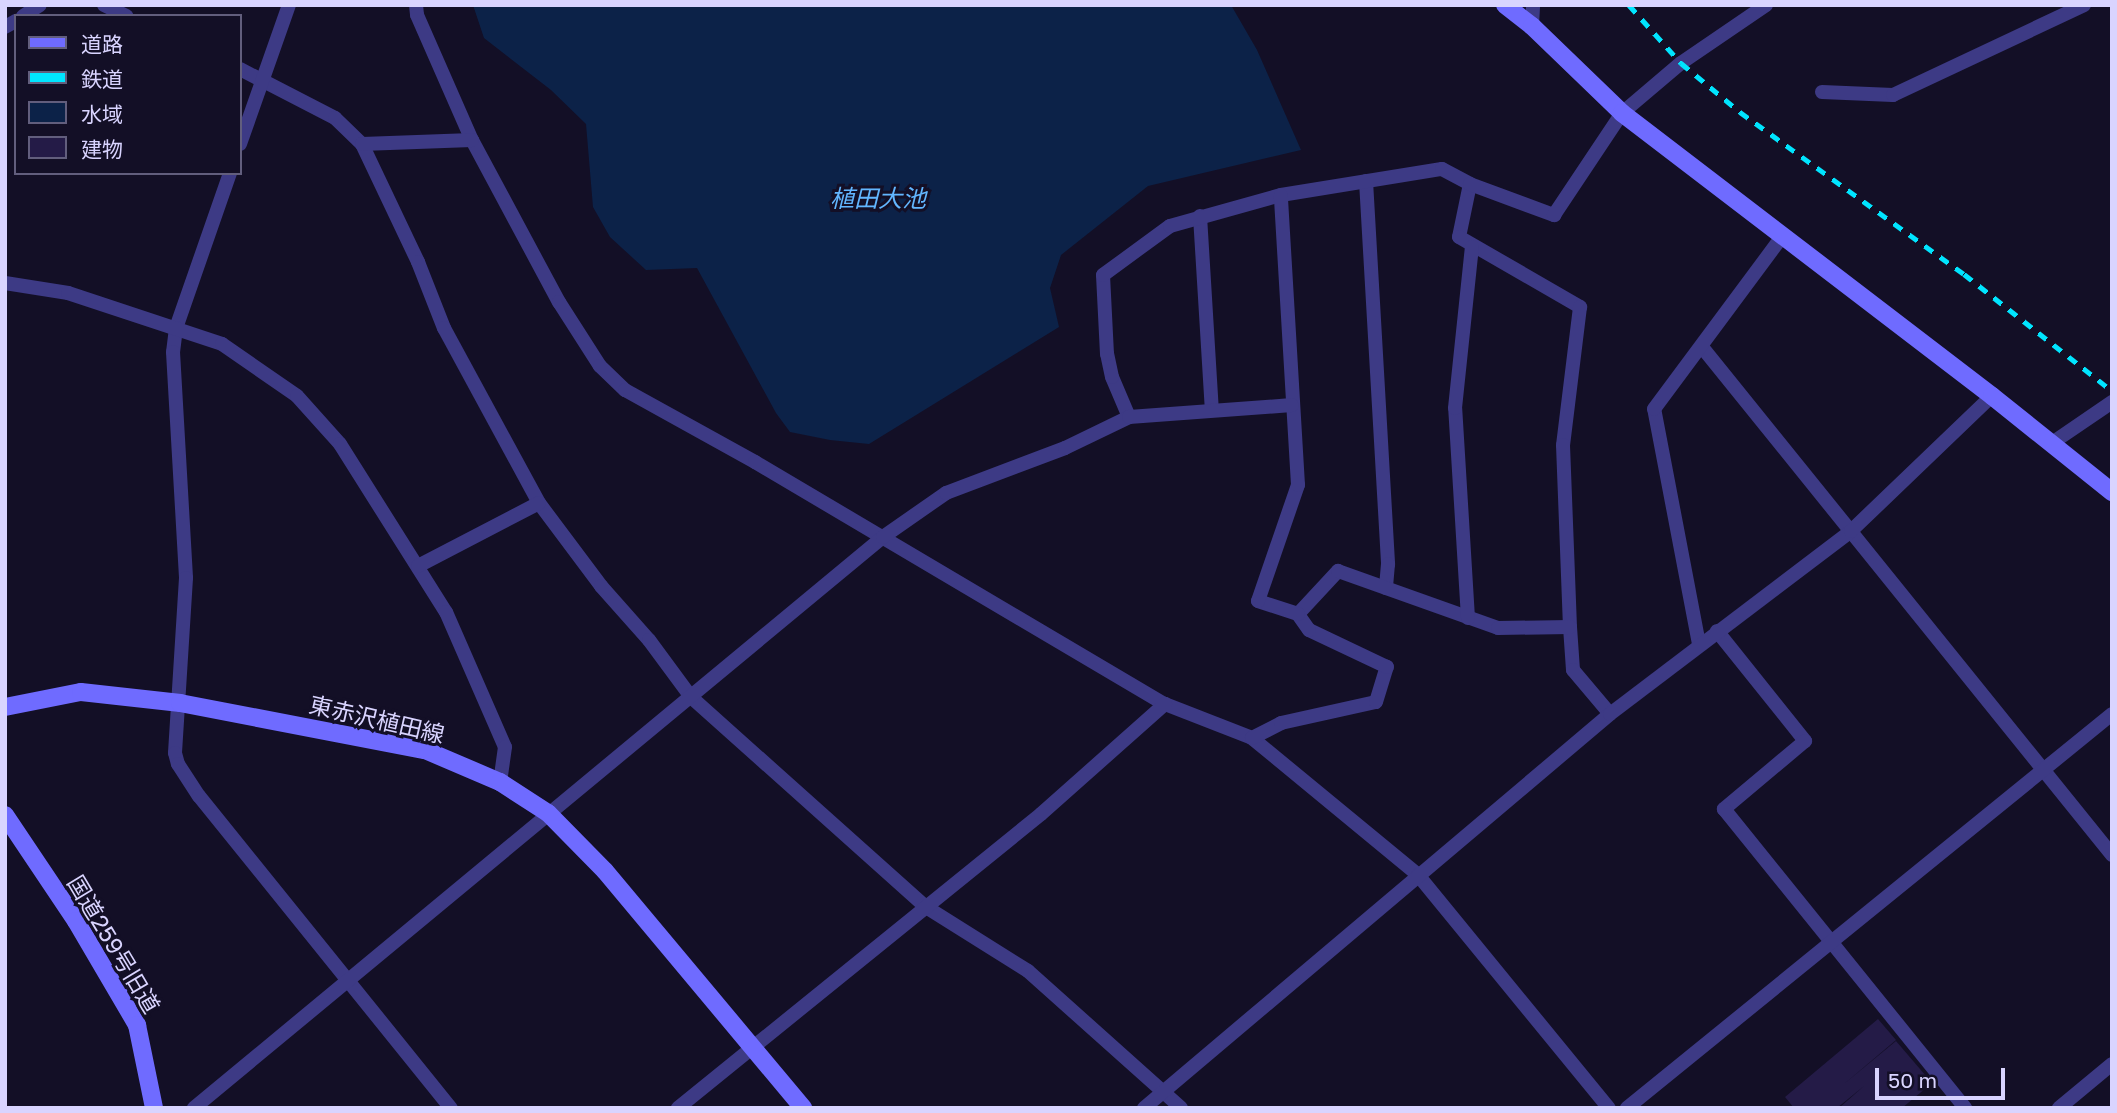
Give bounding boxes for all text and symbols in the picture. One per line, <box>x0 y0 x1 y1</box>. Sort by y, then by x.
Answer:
legend <box>14 14 242 175</box>
text: 道路 <box>81 31 123 57</box>
text: 鉄道 <box>81 66 123 92</box>
text: 水域 <box>81 101 123 127</box>
text: 建物 <box>81 136 123 162</box>
water label: 植田大池 <box>830 184 926 212</box>
street label: 東赤沢植田線 <box>307 690 447 748</box>
street label: 国道259号旧道 <box>62 870 166 1018</box>
scale bar <box>1879 1054 2008 1098</box>
text: 50 m <box>1888 1067 1937 1093</box>

